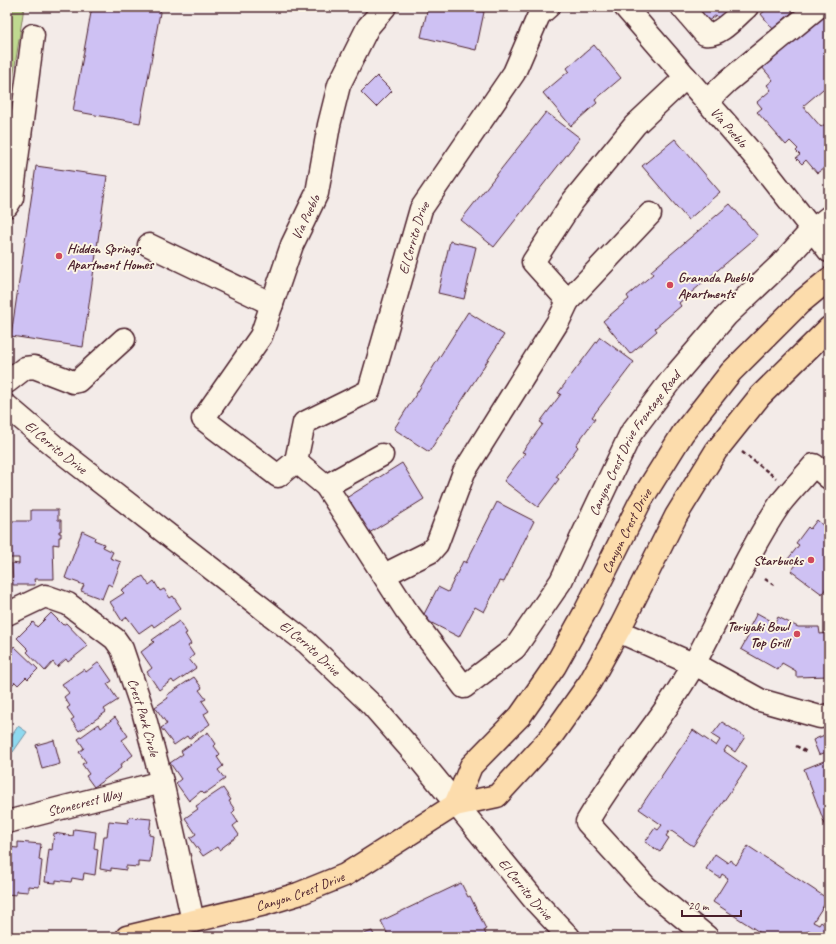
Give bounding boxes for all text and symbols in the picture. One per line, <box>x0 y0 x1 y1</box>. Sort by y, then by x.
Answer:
street label: Via Pueblo <box>707 104 752 153</box>
street label: Via Pueblo <box>288 190 325 243</box>
street label: El Cerrito Drive <box>395 197 434 276</box>
place label: Hidden Springs Apartment Homes <box>67 240 155 273</box>
marker: Hidden Springs Apartment Homes <box>54 251 64 261</box>
place label: Granada Pueblo Apartments <box>678 269 754 302</box>
marker: Granada Pueblo Apartments <box>665 280 675 290</box>
street label: Canyon Crest Drive Frontage Road <box>585 366 686 518</box>
street label: El Cerrito Drive <box>21 417 91 478</box>
street label: Canyon Crest Drive <box>598 484 656 576</box>
place label: Starbucks <box>753 552 805 569</box>
marker: Starbucks <box>806 555 816 565</box>
street label: El Cerrito Drive <box>276 617 345 680</box>
place label: Teriyaki Bowl Top Grill <box>727 618 792 651</box>
marker: Teriyaki Bowl Top Grill <box>792 629 802 639</box>
street label: Crest Park Circle <box>124 676 163 760</box>
street label: Stonecrest Way <box>46 784 125 820</box>
street label: El Cerrito Drive <box>495 855 557 924</box>
street label: Canyon Crest Drive <box>254 868 348 915</box>
scale bar <box>682 892 741 918</box>
text: 20 m <box>688 898 710 914</box>

